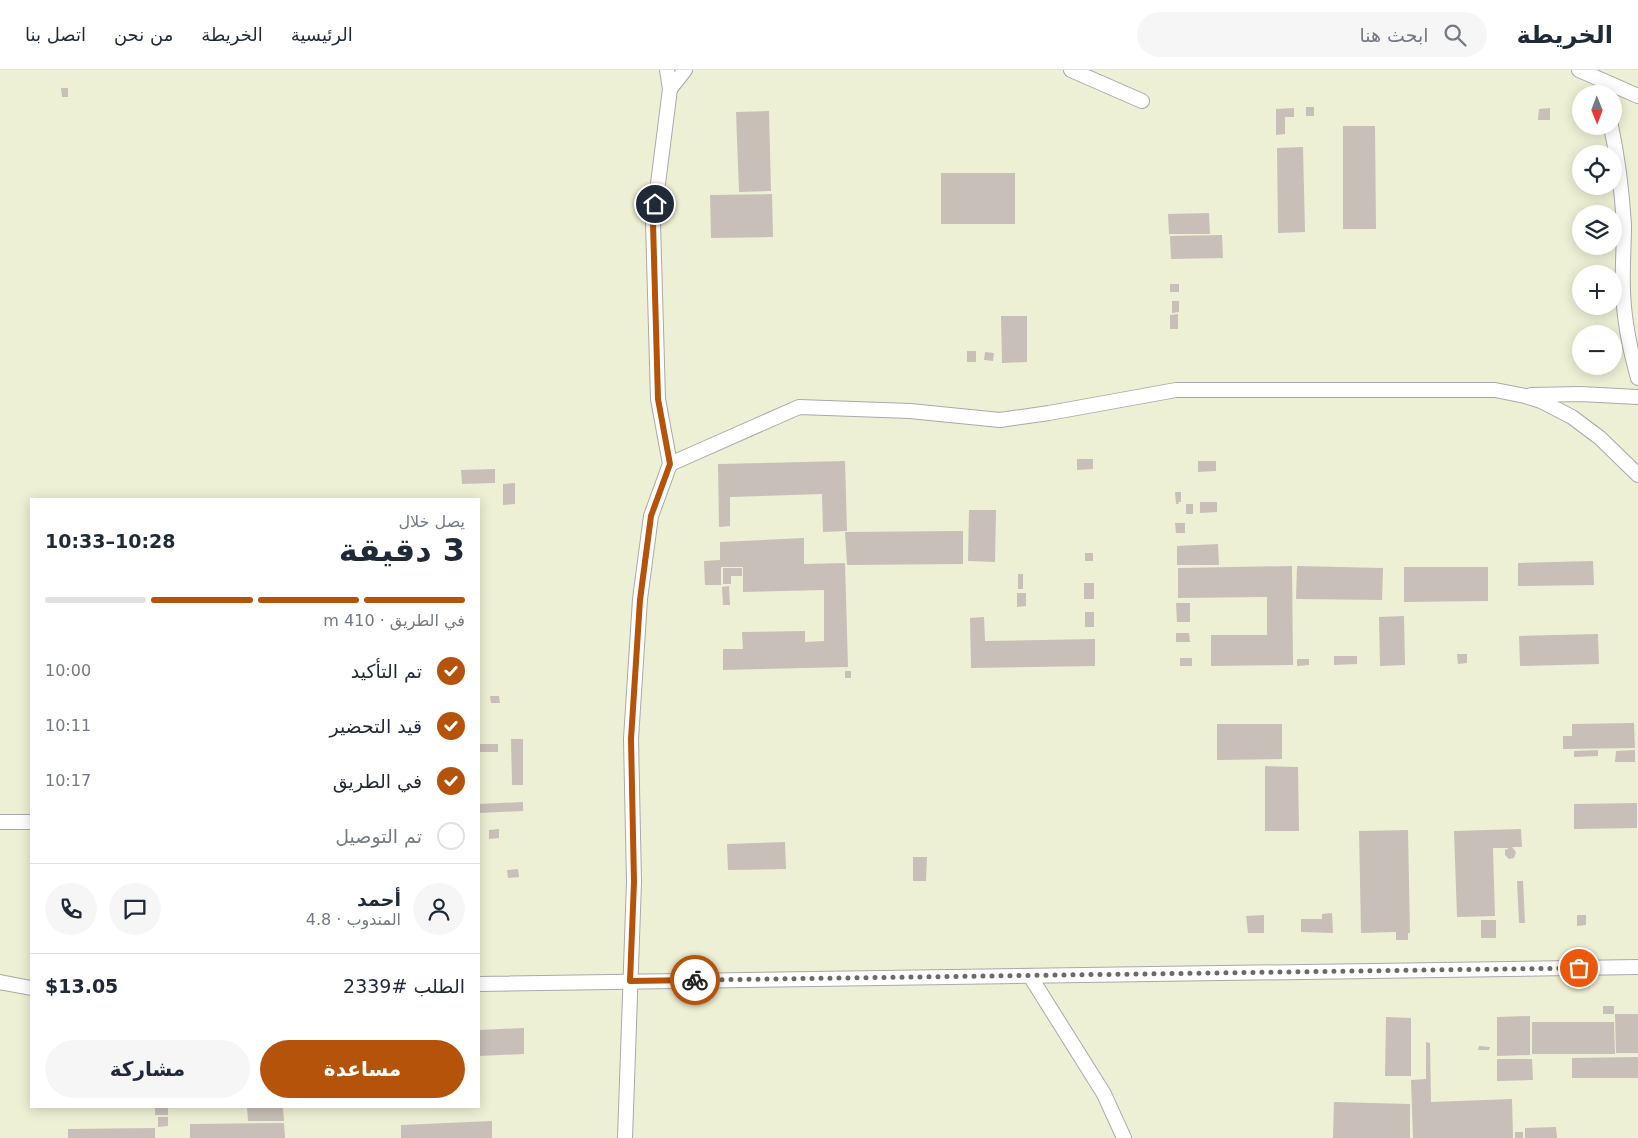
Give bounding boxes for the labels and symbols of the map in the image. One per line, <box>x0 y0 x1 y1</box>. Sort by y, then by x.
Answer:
north arrow <box>1572 85 1622 135</box>
pin <box>634 183 676 225</box>
pin <box>1558 947 1600 989</box>
courier <box>670 955 720 1005</box>

